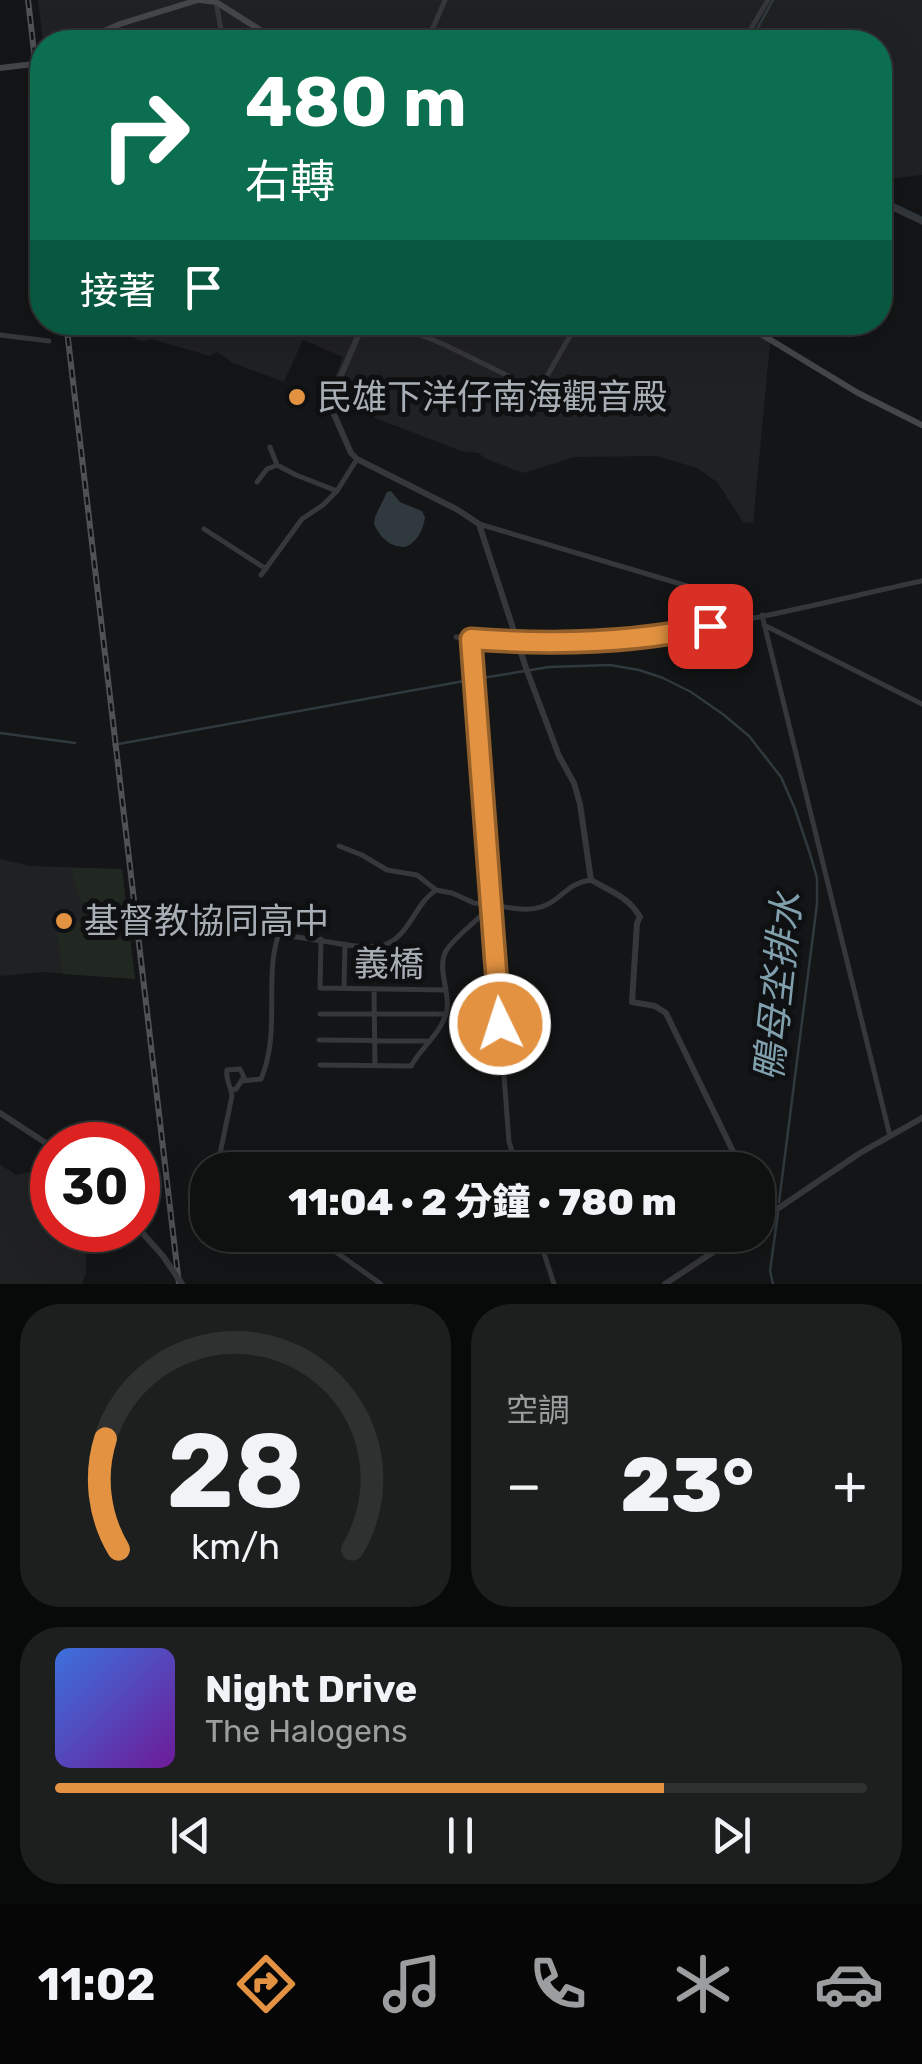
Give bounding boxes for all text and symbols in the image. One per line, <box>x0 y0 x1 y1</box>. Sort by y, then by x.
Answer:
text: 480 m <box>245 61 467 144</box>
icon: right <box>80 70 210 200</box>
text: 右轉 <box>245 155 335 208</box>
icon: arrive <box>176 260 231 315</box>
text: 接著 <box>80 268 156 314</box>
place label: 民雄下洋仔南海觀音殿 <box>317 376 667 418</box>
marker: 民雄下洋仔南海觀音殿 <box>286 386 308 408</box>
pin <box>668 584 753 669</box>
icon: arrive <box>683 599 738 654</box>
water label: 鴨母坔排水 <box>745 888 811 1084</box>
place label: 基督教協同高中 <box>84 900 329 942</box>
marker: 基督教協同高中 <box>53 910 75 932</box>
street label: 義橋 <box>354 942 424 986</box>
position arrow <box>448 972 552 1076</box>
speed limit sign: 30 <box>30 1122 160 1252</box>
text: 11:04 · 2 分鐘 · 780 m <box>288 1179 677 1225</box>
text: 空調 <box>506 1391 570 1429</box>
text: 28 <box>166 1410 305 1533</box>
text: 23° <box>620 1441 754 1530</box>
text: − <box>506 1453 542 1518</box>
text: + <box>833 1453 867 1518</box>
text: km/h <box>191 1526 280 1568</box>
text: Night Drive <box>205 1666 417 1712</box>
text: The Halogens <box>205 1712 408 1750</box>
icon: previous <box>163 1808 218 1863</box>
icon: pause <box>433 1808 488 1863</box>
icon: next <box>704 1808 759 1863</box>
icon: directions <box>231 1949 301 2019</box>
icon: music <box>377 1949 447 2019</box>
icon: phone <box>523 1949 593 2019</box>
icon: climate <box>668 1949 738 2019</box>
icon: car <box>814 1949 884 2019</box>
text: 11:02 <box>38 1958 156 2011</box>

